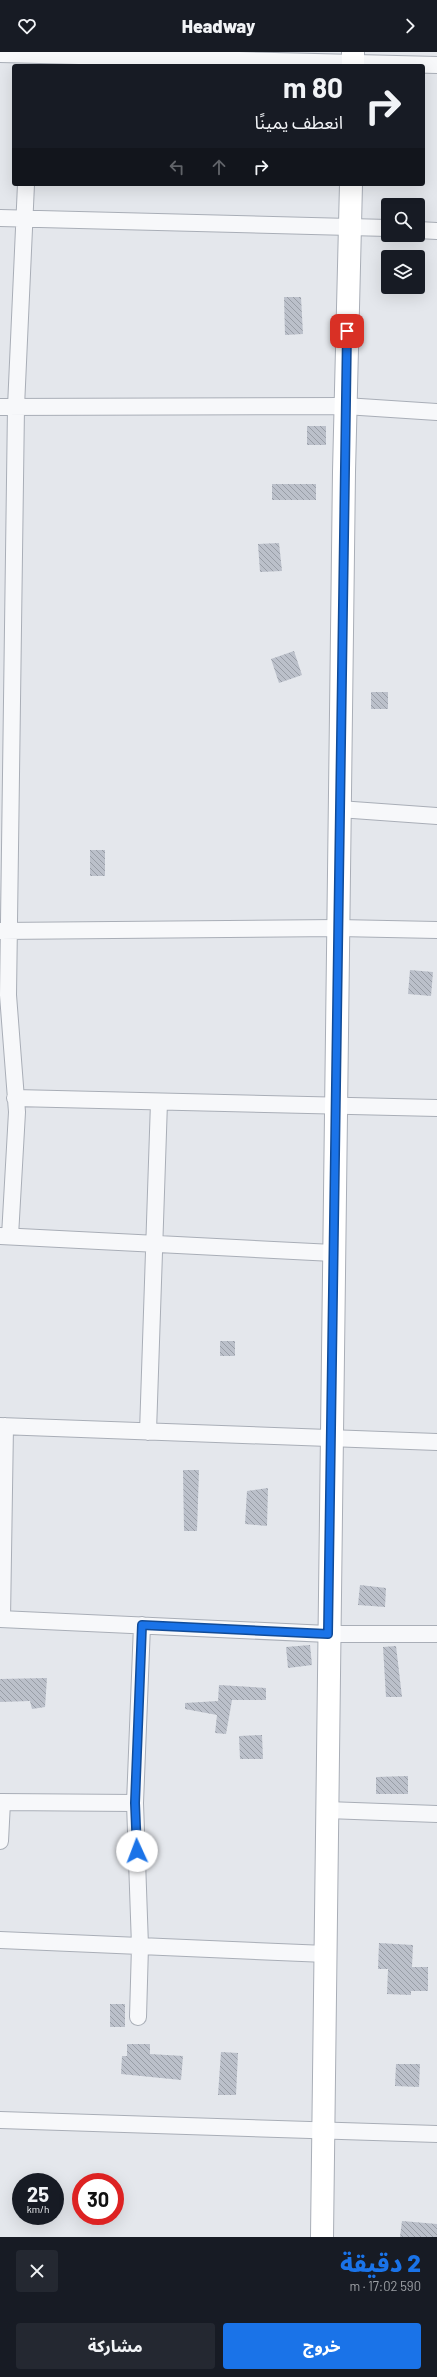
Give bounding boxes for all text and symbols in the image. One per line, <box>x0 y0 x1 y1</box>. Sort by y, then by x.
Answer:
icon: heart <box>16 15 38 37</box>
text: Headway <box>182 15 255 37</box>
icon: forward <box>399 15 421 37</box>
text: 80 m <box>283 70 343 104</box>
icon: right <box>357 80 409 132</box>
text: انعطف يمينًا <box>254 111 343 133</box>
icon: left <box>166 156 188 178</box>
icon: ahead <box>208 156 230 178</box>
icon: right <box>250 156 272 178</box>
map controls <box>381 198 425 294</box>
button: search <box>381 198 425 242</box>
button: layers <box>381 250 425 294</box>
pin <box>330 314 364 348</box>
icon: arrive <box>336 320 358 342</box>
position arrow <box>116 1830 158 1872</box>
speed limit sign: 30 <box>72 2173 124 2225</box>
text: 25 <box>27 2182 49 2206</box>
text: km/h <box>27 2203 49 2215</box>
text: 2 دقيقة <box>340 2248 421 2277</box>
button: close <box>16 2250 58 2292</box>
text: 590 m · 17:02 <box>349 2278 421 2294</box>
button: مشاركة <box>16 2323 215 2369</box>
button: خروج <box>223 2323 421 2369</box>

